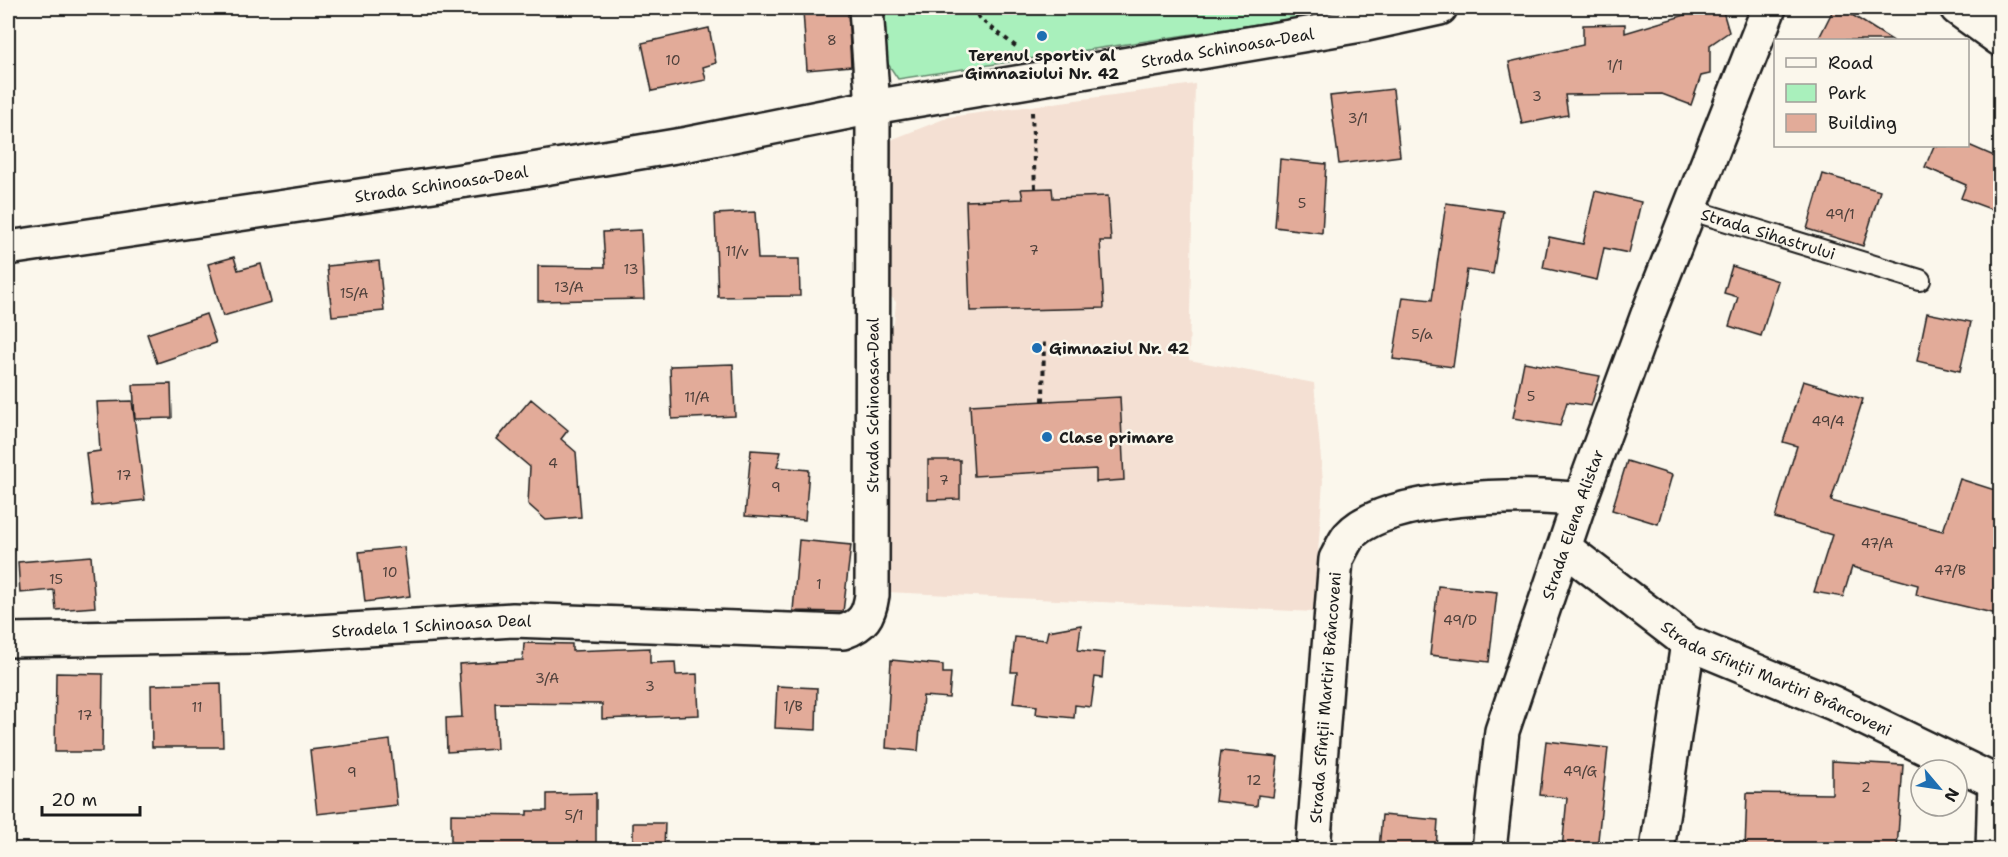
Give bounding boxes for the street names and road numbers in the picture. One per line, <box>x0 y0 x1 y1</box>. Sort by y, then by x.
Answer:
street label: Strada Schinoasa-Deal <box>1139 23 1316 73</box>
street label: Strada Schinoasa-Deal <box>353 161 530 208</box>
street label: Strada Sihastrului <box>1698 204 1838 265</box>
street label: Strada Schinoasa-Deal <box>862 317 884 493</box>
street label: Strada Elena Alistar <box>1537 446 1609 603</box>
street label: Strada Sfînții Martiri Brâncoveni <box>1305 571 1346 824</box>
street label: Stradela 1 Schinoasa Deal <box>331 610 532 642</box>
street label: Strada Sfinții Martiri Brâncoveni <box>1657 616 1895 741</box>

